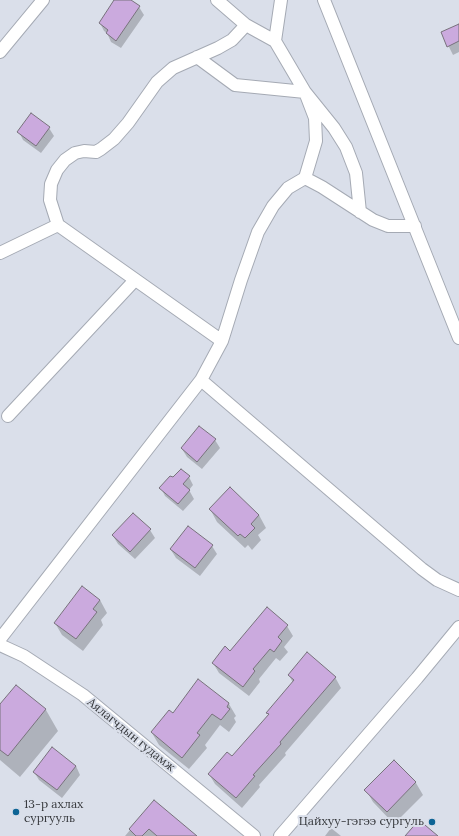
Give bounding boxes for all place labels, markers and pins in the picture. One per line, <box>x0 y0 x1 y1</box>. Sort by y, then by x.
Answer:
place label: 13-р ахлах сургууль <box>24 798 83 826</box>
marker: 13-р ахлах сургууль <box>11 807 21 817</box>
place label: Цайхуу-гэгээ сургуль <box>299 815 424 829</box>
marker: Цайхуу-гэгээ сургуль <box>427 817 437 827</box>

